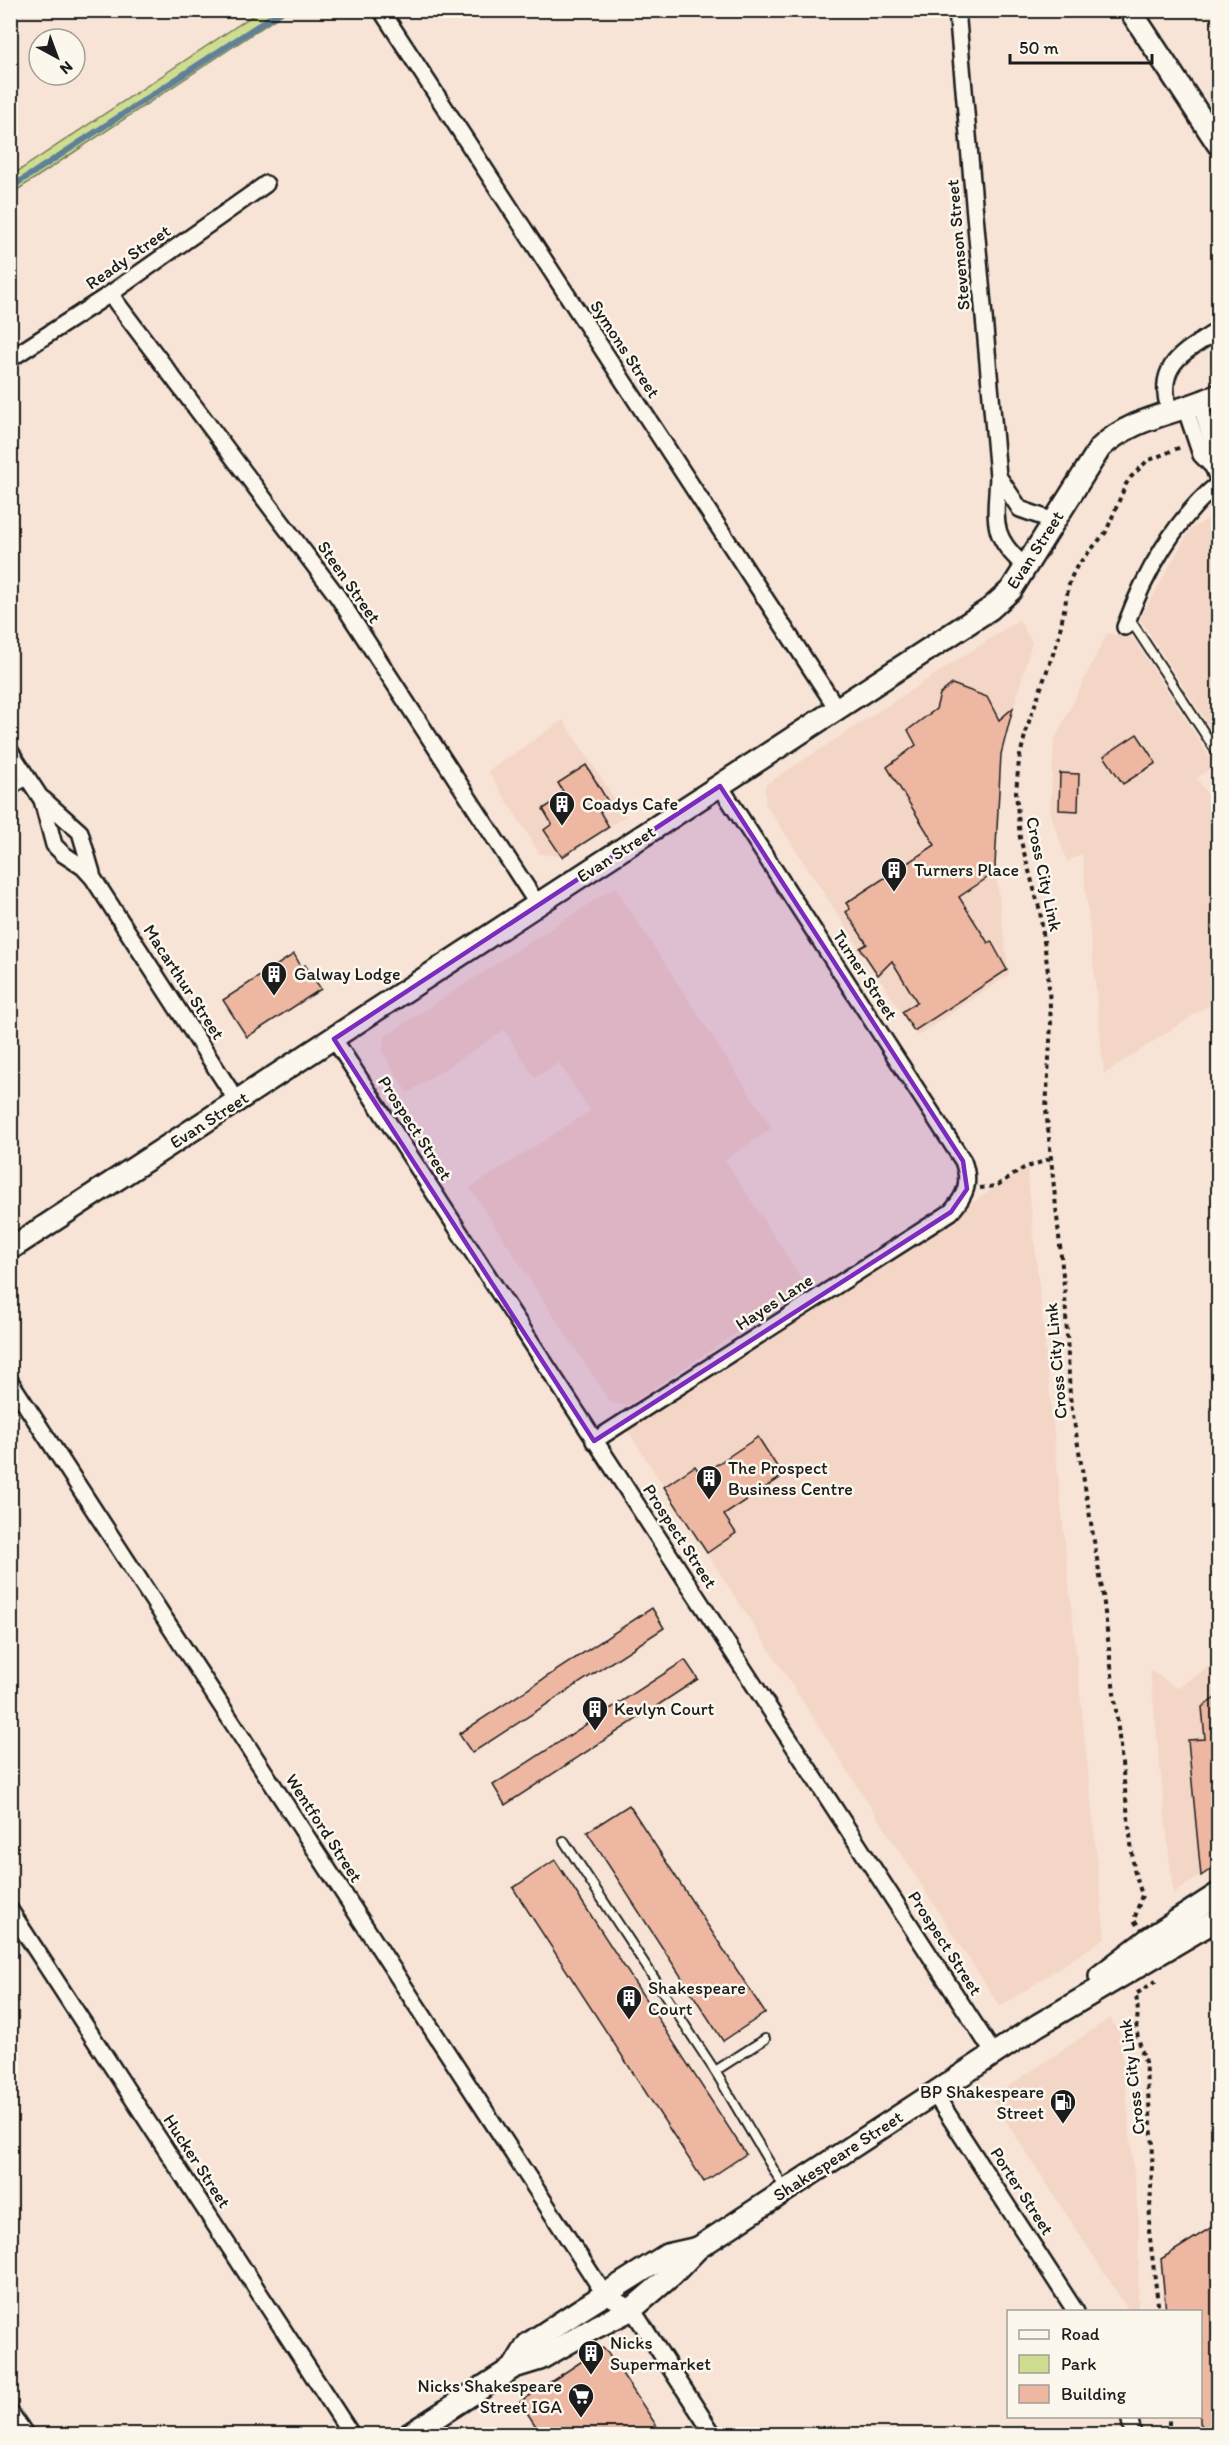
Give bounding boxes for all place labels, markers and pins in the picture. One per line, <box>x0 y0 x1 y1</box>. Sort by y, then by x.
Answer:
building icon: Coadys Cafe <box>547 789 577 827</box>
place label: Coadys Cafe <box>582 793 678 815</box>
building icon: Turners Place <box>879 855 909 893</box>
place label: Turners Place <box>914 859 1019 881</box>
building icon: Galway Lodge <box>259 959 289 997</box>
place label: Galway Lodge <box>294 963 400 985</box>
place label: The Prospect Business Centre <box>728 1457 853 1500</box>
building icon: The Prospect Business Centre <box>694 1463 724 1501</box>
building icon: Kevlyn Court <box>580 1694 610 1732</box>
place label: Kevlyn Court <box>614 1698 715 1720</box>
place label: Shakespeare Court <box>648 1977 746 2020</box>
building icon: Shakespeare Court <box>614 1983 644 2021</box>
place label: BP Shakespeare Street <box>920 2081 1044 2124</box>
fuel station icon: BP Shakespeare Street <box>1048 2087 1078 2125</box>
place label: Nicks Supermarket <box>610 2332 711 2375</box>
building icon: Nicks Supermarket <box>576 2338 606 2376</box>
place label: Nicks Shakespeare Street IGA <box>418 2375 562 2418</box>
supermarket icon: Nicks Shakespeare Street IGA <box>566 2381 596 2419</box>

